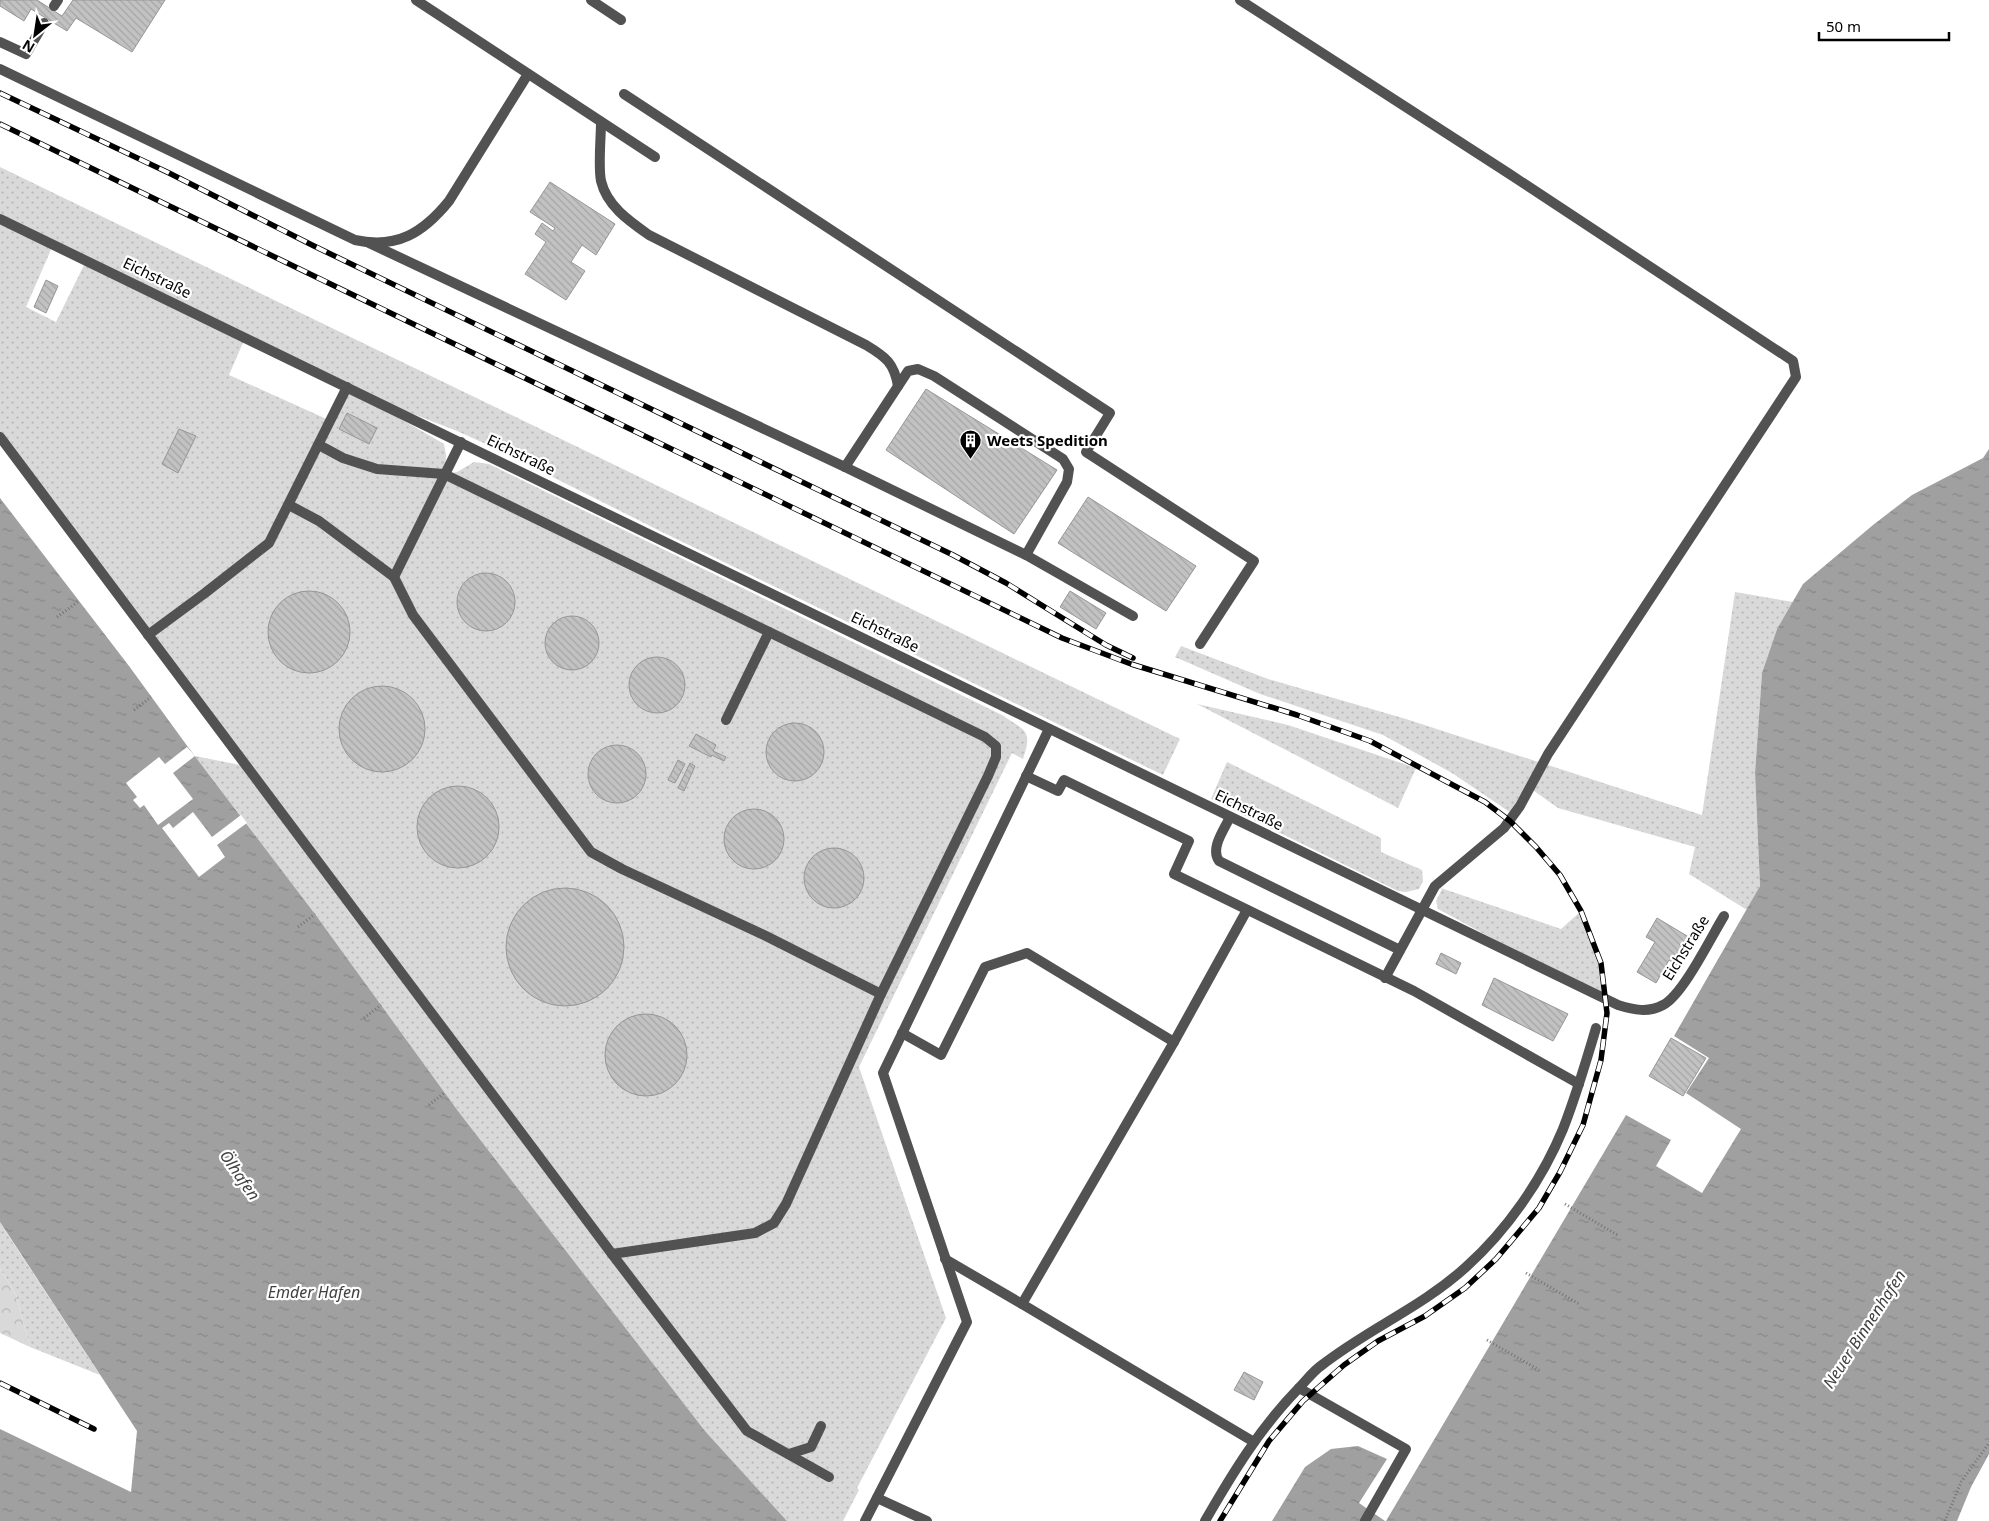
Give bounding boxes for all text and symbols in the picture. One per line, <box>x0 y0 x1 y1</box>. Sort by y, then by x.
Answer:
north arrow <box>10 10 60 60</box>
scale bar <box>1819 10 1949 42</box>
text: 50 m <box>1826 16 1861 36</box>
text: N <box>19 36 38 58</box>
street label: Eichstraße <box>120 252 195 302</box>
street label: Eichstraße <box>484 429 559 479</box>
building icon: Weets Spedition <box>959 429 983 460</box>
place label: Weets Spedition <box>987 430 1108 450</box>
street label: Eichstraße <box>848 606 923 656</box>
street label: Eichstraße <box>1212 784 1287 834</box>
street label: Eichstraße <box>1657 911 1713 984</box>
water label: Ölhafen <box>215 1146 265 1204</box>
water label: Neuer Binnenhafen <box>1817 1265 1911 1393</box>
water label: Emder Hafen <box>268 1281 360 1303</box>

